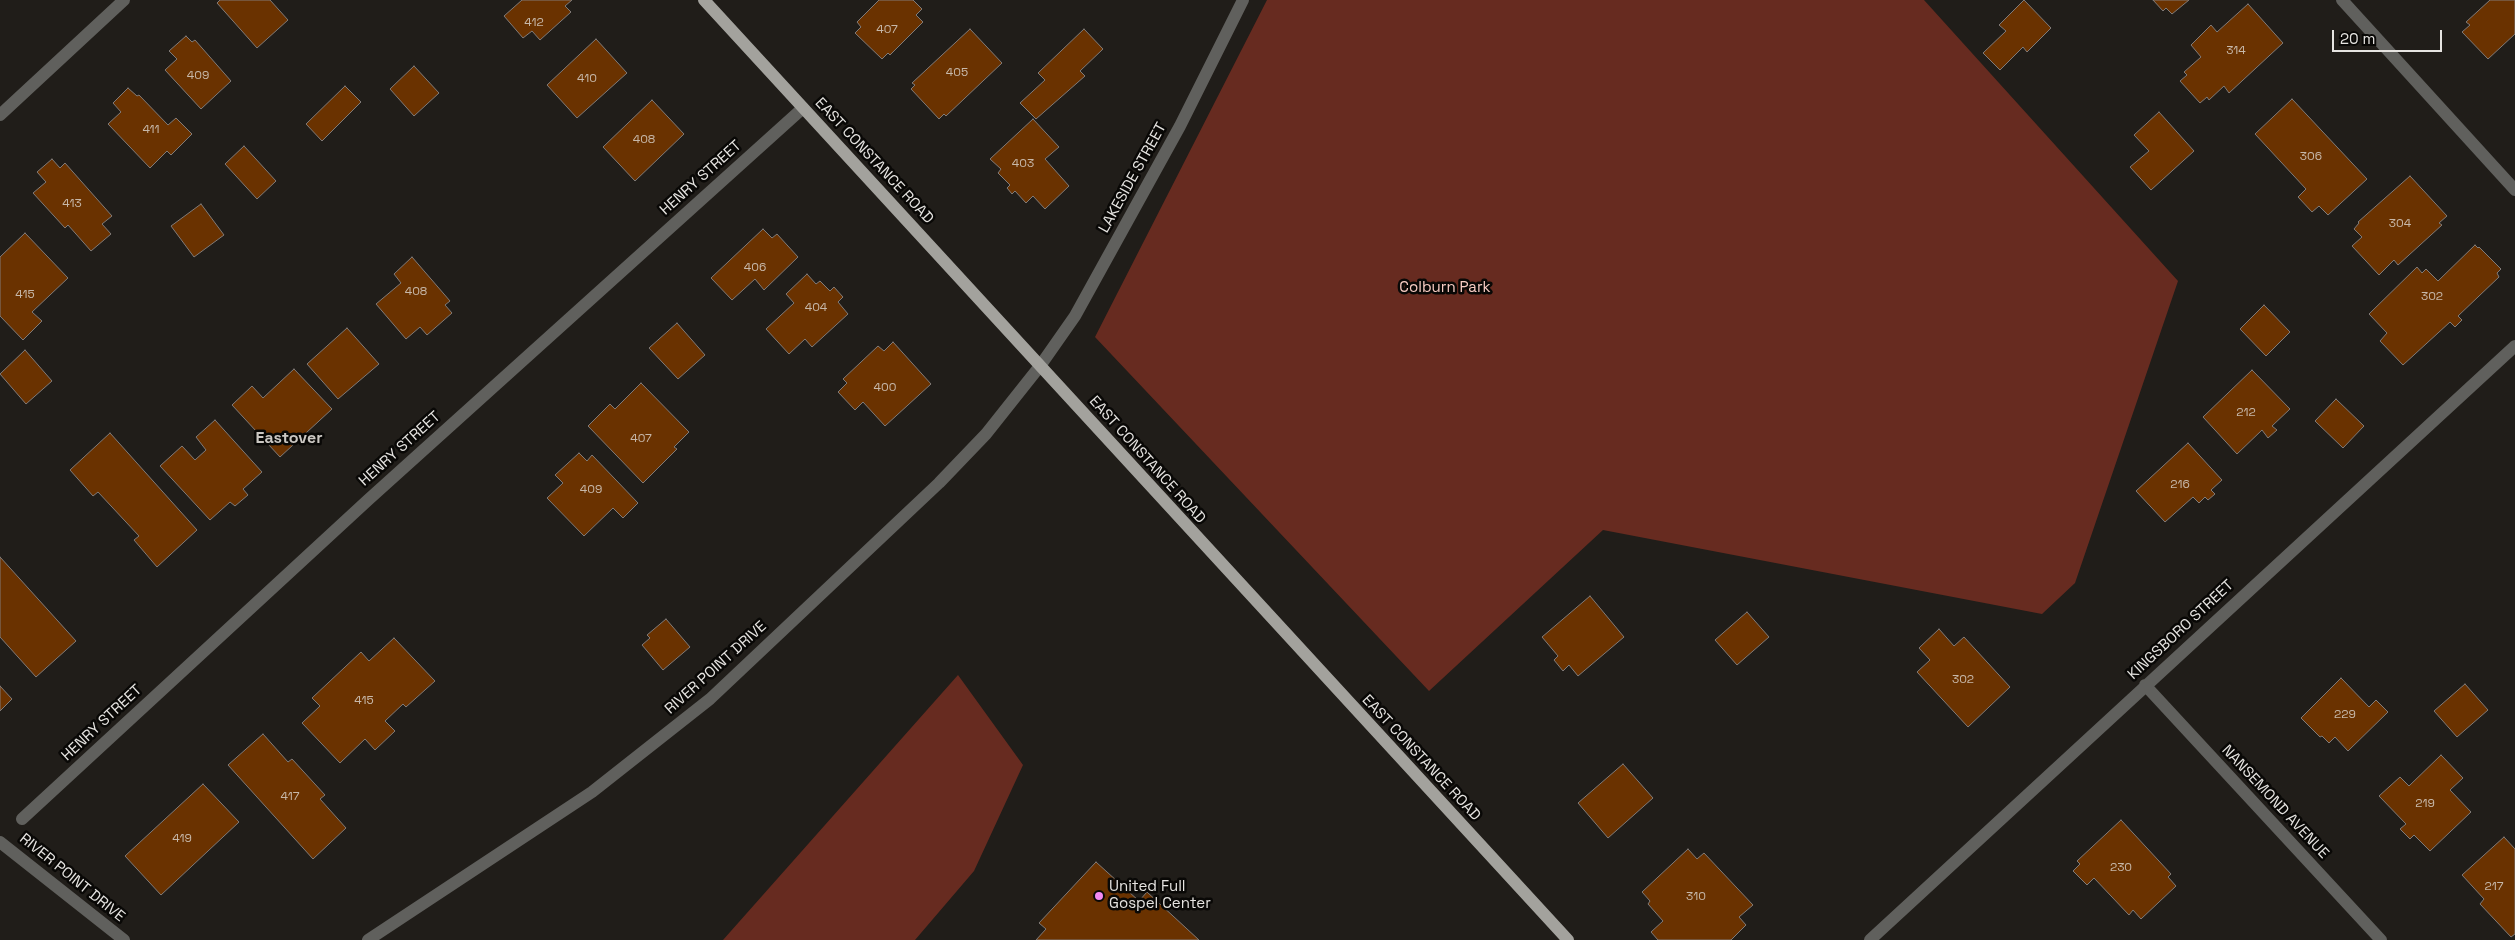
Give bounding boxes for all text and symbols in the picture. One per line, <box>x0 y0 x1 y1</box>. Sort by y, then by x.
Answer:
house number: 412 <box>524 16 544 30</box>
scale bar <box>2335 20 2445 52</box>
house number: 407 <box>876 23 898 37</box>
text: 20 m <box>2340 29 2375 48</box>
house number: 314 <box>2226 44 2246 58</box>
house number: 405 <box>946 66 968 80</box>
house number: 409 <box>187 69 209 83</box>
house number: 410 <box>577 72 597 86</box>
street label: EAST CONSTANCE ROAD <box>811 94 937 228</box>
street label: LAKESIDE STREET <box>1095 120 1171 236</box>
house number: 411 <box>142 123 160 137</box>
house number: 408 <box>633 133 655 147</box>
street label: HENRY STREET <box>657 137 745 219</box>
house number: 306 <box>2300 150 2322 164</box>
house number: 403 <box>1012 157 1034 171</box>
house number: 413 <box>62 197 82 211</box>
house number: 304 <box>2389 217 2411 231</box>
house number: 406 <box>744 261 766 275</box>
park label: Colburn Park <box>1399 279 1491 297</box>
house number: 408 <box>405 285 427 299</box>
house number: 415 <box>15 288 35 302</box>
house number: 302 <box>2421 290 2443 304</box>
house number: 404 <box>805 301 827 315</box>
house number: 400 <box>874 381 896 395</box>
street label: EAST CONSTANCE ROAD <box>1085 393 1209 527</box>
house number: 212 <box>2236 406 2256 420</box>
street label: HENRY STREET <box>356 408 444 490</box>
district label: Eastover <box>256 429 322 449</box>
house number: 407 <box>630 432 652 446</box>
house number: 216 <box>2170 478 2190 492</box>
house number: 409 <box>580 483 602 497</box>
street label: KINGSBORO STREET <box>2124 576 2238 684</box>
street label: RIVER POINT DRIVE <box>662 618 770 718</box>
house number: 302 <box>1952 673 1974 687</box>
street label: HENRY STREET <box>58 681 146 765</box>
street label: EAST CONSTANCE ROAD <box>1358 691 1484 825</box>
house number: 415 <box>354 694 374 708</box>
house number: 229 <box>2334 708 2356 722</box>
street label: NANSEMOND AVENUE <box>2218 742 2332 862</box>
house number: 417 <box>281 790 299 804</box>
house number: 219 <box>2415 797 2435 811</box>
street label: RIVER POINT DRIVE <box>16 830 128 926</box>
house number: 419 <box>172 832 192 846</box>
house number: 230 <box>2110 861 2132 875</box>
place label: United Full Gospel Center <box>1109 878 1211 913</box>
house number: 217 <box>2484 880 2504 894</box>
marker: United Full Gospel Center <box>1093 890 1105 902</box>
house number: 310 <box>1686 890 1706 904</box>

